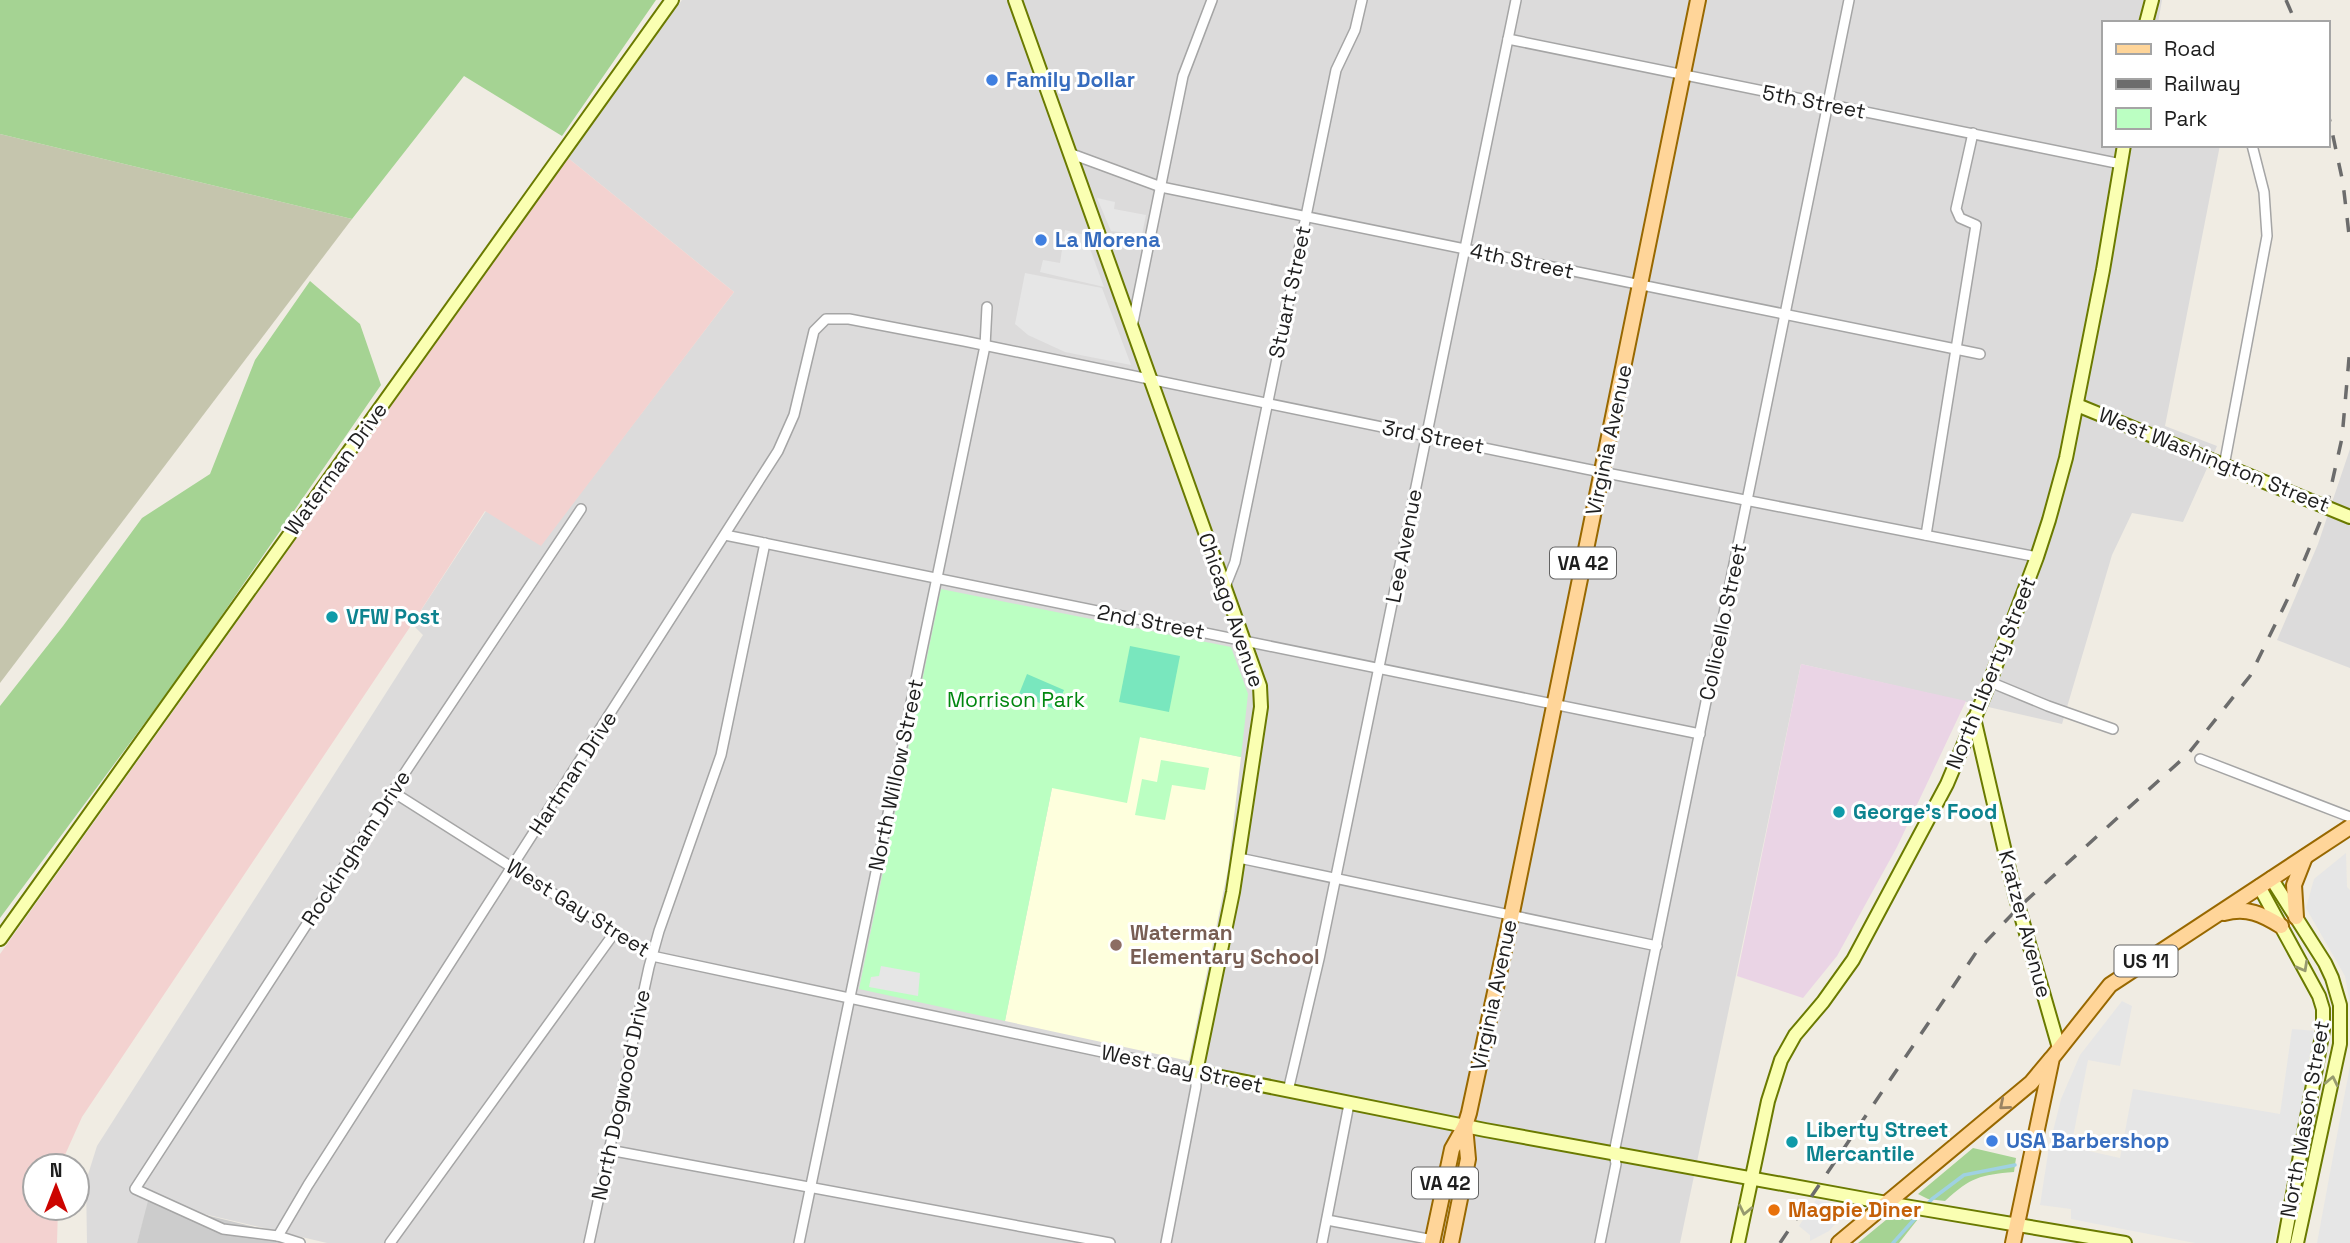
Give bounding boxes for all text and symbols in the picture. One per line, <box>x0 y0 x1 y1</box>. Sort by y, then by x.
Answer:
legend <box>2102 21 2329 147</box>
text: Road <box>2164 35 2216 62</box>
place label: Family Dollar <box>1006 66 1135 93</box>
text: Railway <box>2164 70 2241 97</box>
marker: Family Dollar <box>984 72 1000 88</box>
street label: 5th Street <box>1760 78 1868 125</box>
text: Park <box>2164 105 2208 132</box>
street label: Stuart Street <box>1262 223 1317 361</box>
place label: La Morena <box>1055 226 1160 253</box>
marker: La Morena <box>1033 232 1049 248</box>
street label: 4th Street <box>1468 236 1576 285</box>
street label: Virginia Avenue <box>1579 362 1638 518</box>
street label: Waterman Drive <box>278 397 393 541</box>
street label: West Washington Street <box>2095 401 2334 518</box>
street label: 3rd Street <box>1380 413 1486 460</box>
street label: Lee Avenue <box>1379 487 1428 605</box>
street label: Chicago Avenue <box>1192 529 1271 691</box>
street label: Collicello Street <box>1693 541 1752 703</box>
road number: VA 42 <box>1550 548 1616 578</box>
street label: North Liberty Street <box>1940 573 2042 773</box>
street label: 2nd Street <box>1095 598 1207 645</box>
place label: VFW Post <box>346 603 440 630</box>
marker: VFW Post <box>324 609 340 625</box>
street label: North Willow Street <box>862 676 929 873</box>
park label: Morrison Park <box>947 686 1085 713</box>
street label: Hartman Drive <box>523 706 623 840</box>
street label: Rockingham Drive <box>295 765 416 931</box>
place label: George's Food <box>1853 798 1997 825</box>
marker: George's Food <box>1831 804 1847 820</box>
street label: Kratzer Avenue <box>1993 847 2058 1001</box>
street label: West Gay Street <box>501 853 655 963</box>
street label: Virginia Avenue <box>1464 917 1523 1073</box>
place label: Waterman Elementary School <box>1130 919 1320 970</box>
marker: Waterman Elementary School <box>1108 937 1124 953</box>
road number: US 11 <box>2114 945 2178 976</box>
one-way arrow <box>2295 960 2309 972</box>
street label: North Dogwood Drive <box>585 987 656 1203</box>
street label: North Mason Street <box>2274 1018 2335 1219</box>
street label: West Gay Street <box>1099 1038 1265 1099</box>
one-way arrow <box>2324 1075 2339 1087</box>
one-way arrow <box>1999 1097 2011 1110</box>
place label: Liberty Street Mercantile <box>1806 1116 1948 1167</box>
place label: USA Barbershop <box>2006 1127 2169 1154</box>
marker: USA Barbershop <box>1984 1133 2000 1149</box>
marker: Liberty Street Mercantile <box>1784 1134 1800 1150</box>
north arrow <box>21 1152 91 1222</box>
text: N <box>50 1158 62 1183</box>
road number: VA 42 <box>1412 1168 1478 1198</box>
place label: Magpie Diner <box>1788 1196 1921 1223</box>
marker: Magpie Diner <box>1766 1202 1782 1218</box>
one-way arrow <box>1738 1204 1753 1216</box>

